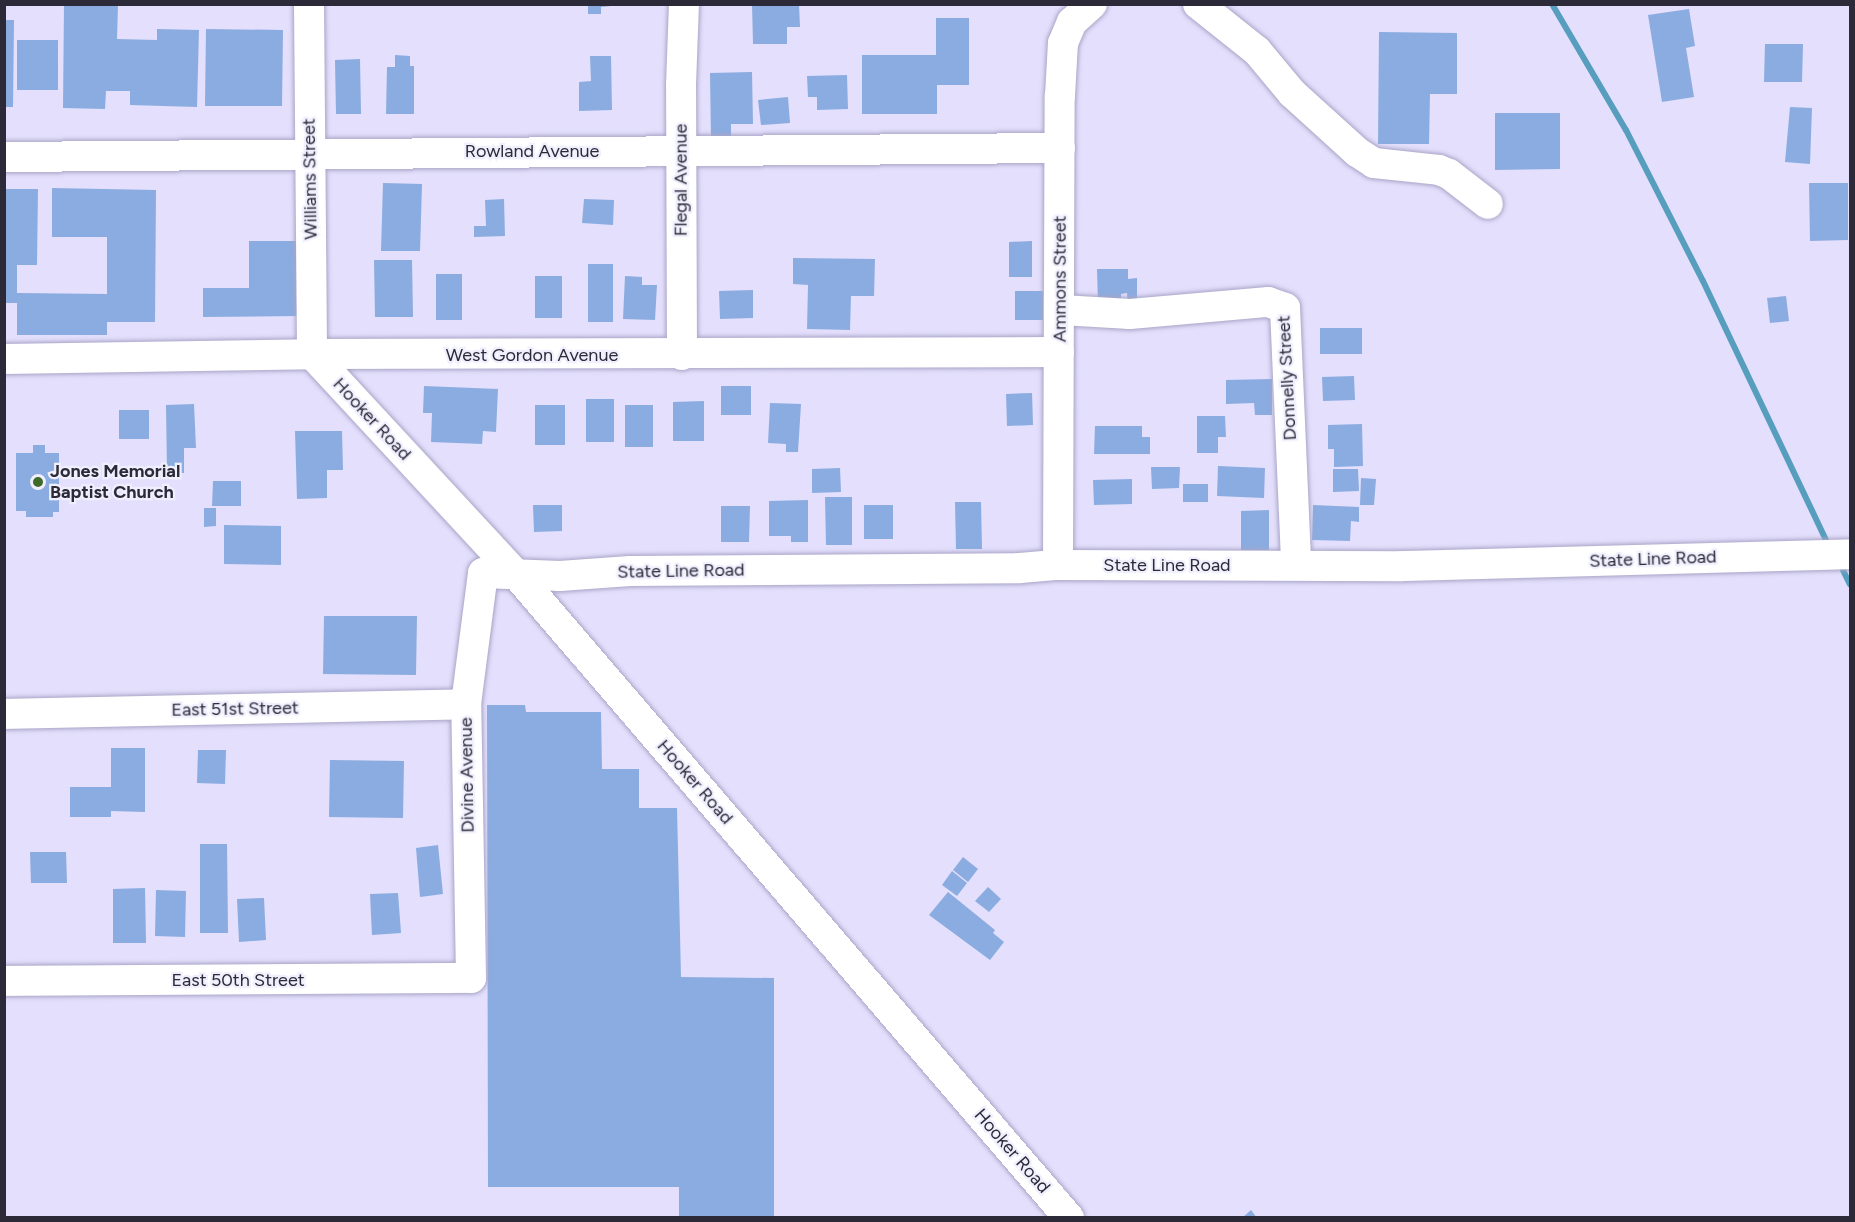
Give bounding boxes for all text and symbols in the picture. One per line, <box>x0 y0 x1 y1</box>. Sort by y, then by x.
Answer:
street label: Williams Street <box>298 118 322 240</box>
street label: Flegal Avenue <box>670 124 692 236</box>
street label: Rowland Avenue <box>465 140 599 162</box>
street label: Ammons Street <box>1049 216 1071 342</box>
street label: Donnelly Street <box>1273 315 1301 441</box>
street label: West Gordon Avenue <box>446 344 618 366</box>
street label: Hooker Road <box>328 373 416 465</box>
place label: Jones Memorial Baptist Church <box>50 461 180 504</box>
marker: Jones Memorial Baptist Church <box>31 475 45 489</box>
street label: State Line Road <box>1589 546 1717 572</box>
street label: State Line Road <box>1103 554 1231 576</box>
street label: State Line Road <box>617 559 745 583</box>
street label: East 51st Street <box>171 697 299 721</box>
street label: Divine Avenue <box>455 717 479 833</box>
street label: Hooker Road <box>652 735 738 829</box>
street label: East 50th Street <box>171 969 305 991</box>
street label: Hooker Road <box>969 1104 1055 1198</box>

